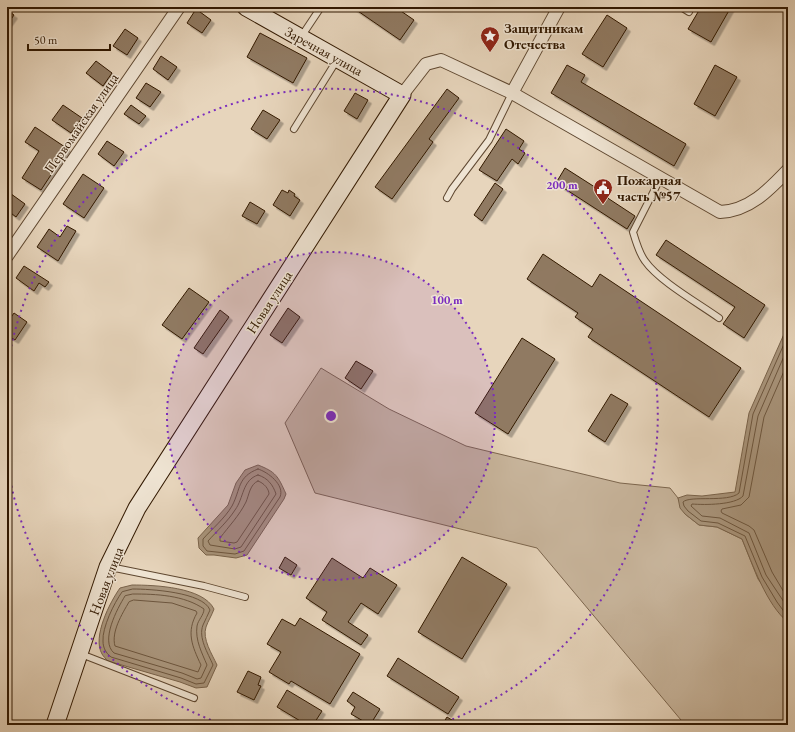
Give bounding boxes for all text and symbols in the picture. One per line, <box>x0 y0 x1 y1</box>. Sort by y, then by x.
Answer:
place label: Защитникам Отечества <box>504 19 584 53</box>
street label: Заречная улица <box>282 22 366 80</box>
place icon: Защитникам Отечества <box>479 25 501 53</box>
scale bar <box>28 26 110 52</box>
text: 50 m <box>34 32 58 48</box>
street label: Первомайская улица <box>40 69 122 177</box>
place label: Пожарная часть №57 <box>617 171 682 205</box>
text: 200 m <box>546 177 578 193</box>
public building icon: Пожарная часть №57 <box>592 177 614 205</box>
street label: Новая улица <box>242 267 296 337</box>
text: 100 m <box>431 292 463 308</box>
centre of rings <box>324 409 338 423</box>
street label: Новая улица <box>85 544 127 618</box>

